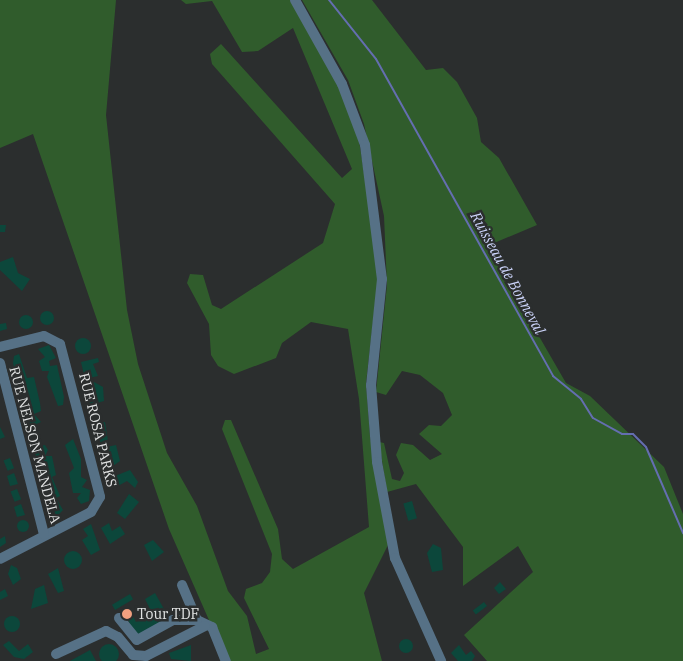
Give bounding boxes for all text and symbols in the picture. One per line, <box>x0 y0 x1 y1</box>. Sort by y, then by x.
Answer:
water label: Ruisseau de Bonneval <box>467 209 549 337</box>
street label: RUE NELSON MANDELA <box>6 365 64 525</box>
street label: RUE ROSA PARKS <box>76 371 120 489</box>
place label: Tour TDF <box>137 606 199 622</box>
marker: Tour TDF <box>121 608 133 620</box>

